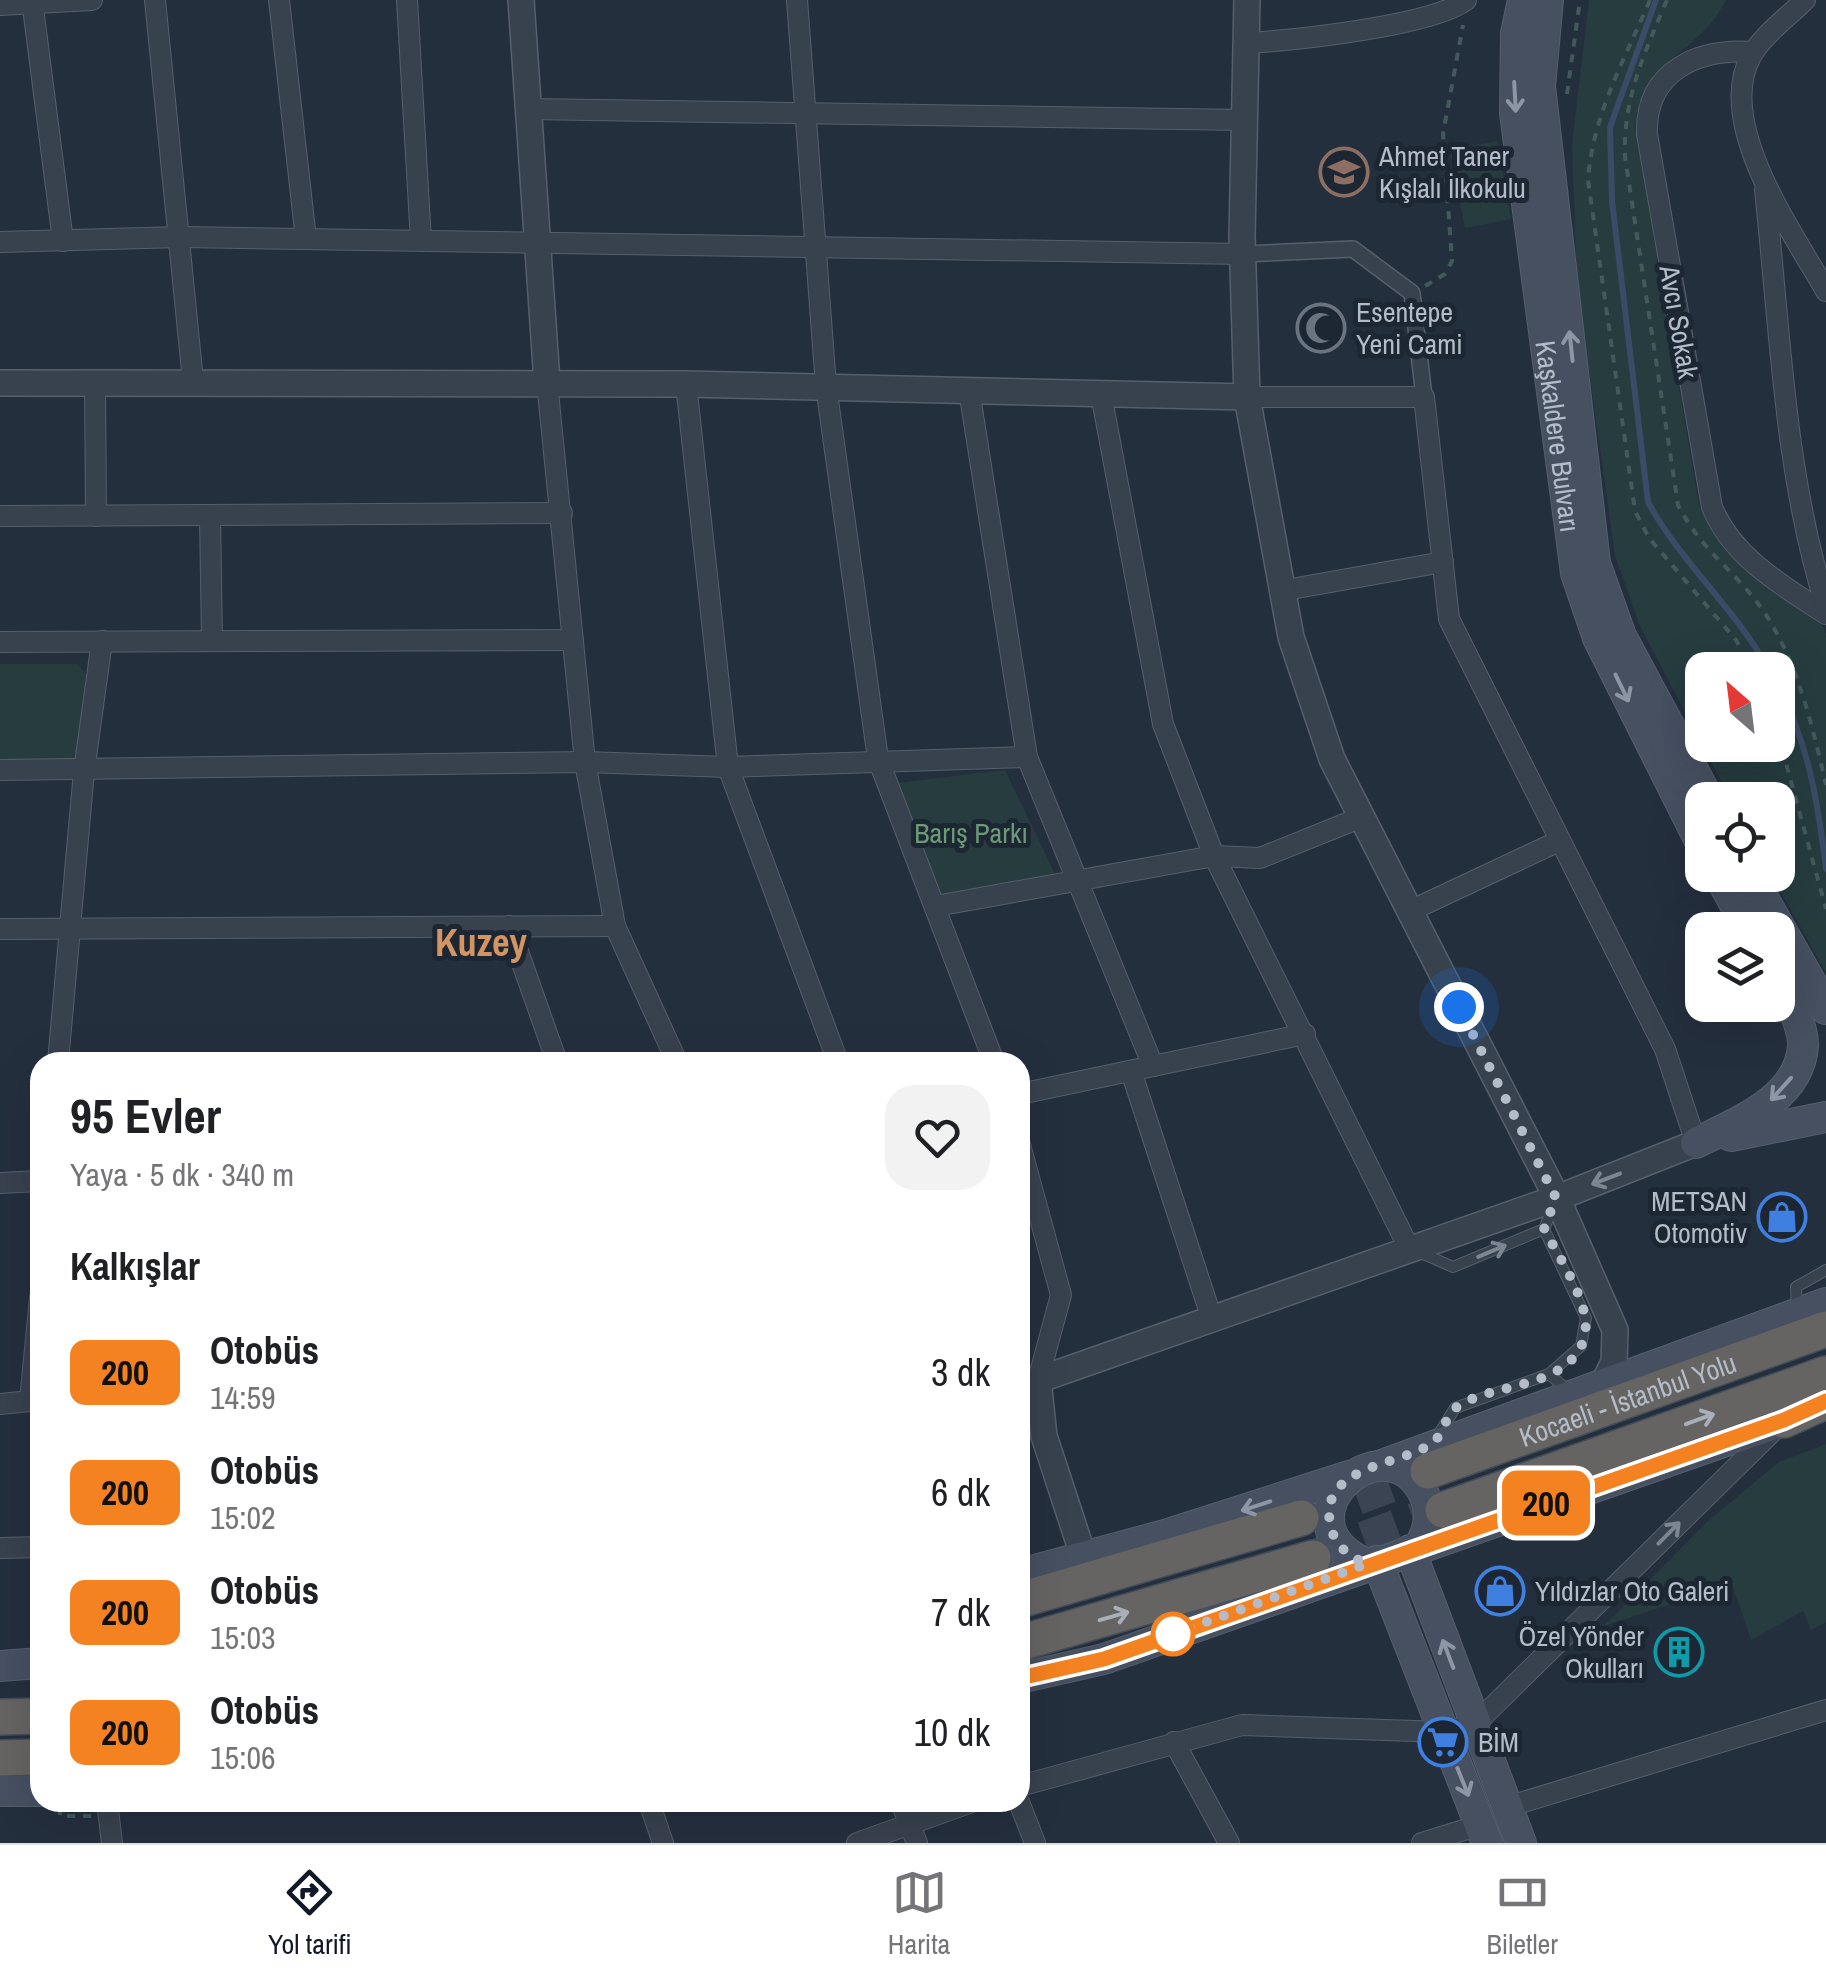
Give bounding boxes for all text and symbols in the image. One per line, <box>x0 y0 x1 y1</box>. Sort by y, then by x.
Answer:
one-way arrow <box>1505 80 1524 112</box>
place label: Ahmet Taner Kışlalı İlkokulu <box>1378 137 1526 207</box>
school or university icon: Ahmet Taner Kışlalı İlkokulu <box>1318 146 1370 198</box>
street label: Avcı Sokak <box>1650 261 1708 382</box>
place label: Esentepe Yeni Cami <box>1356 293 1463 363</box>
mosque icon: Esentepe Yeni Cami <box>1295 302 1347 354</box>
one-way arrow <box>1561 330 1580 362</box>
street label: Kaşkaldere Bulvarı <box>1526 338 1589 535</box>
north arrow <box>1685 652 1795 762</box>
map controls <box>1685 652 1795 1022</box>
one-way arrow <box>1614 673 1633 703</box>
button: locate <box>1685 782 1795 892</box>
park label: Barış Parkı <box>914 814 1028 852</box>
button: layers <box>1685 912 1795 1022</box>
district label: Kuzey <box>435 917 528 968</box>
your location <box>1434 982 1484 1032</box>
one-way arrow <box>1770 1076 1793 1101</box>
text: 95 Evler <box>70 1083 221 1148</box>
button: heart <box>885 1085 990 1190</box>
text: Yaya · 5 dk · 340 m <box>70 1153 294 1196</box>
one-way arrow <box>1591 1171 1621 1189</box>
place label: METSAN Otomotiv <box>1651 1182 1748 1252</box>
shop icon: METSAN Otomotiv <box>1756 1191 1808 1243</box>
text: Kalkışlar <box>70 1241 200 1292</box>
one-way arrow <box>1476 1241 1506 1259</box>
text: Otobüs <box>210 1325 319 1376</box>
street label: Kocaeli - İstanbul Yolu <box>1514 1344 1741 1456</box>
text: 3 dk <box>931 1347 990 1398</box>
text: 200 <box>101 1349 149 1396</box>
text: 14:59 <box>210 1376 276 1419</box>
one-way arrow <box>1683 1408 1715 1426</box>
text: Otobüs <box>210 1445 319 1496</box>
text: 6 dk <box>931 1467 990 1518</box>
text: 200 <box>101 1469 149 1516</box>
line badge: 200 <box>1488 1470 1604 1536</box>
text: 200 <box>1522 1480 1570 1527</box>
text: 15:02 <box>210 1496 276 1539</box>
one-way arrow <box>1241 1498 1272 1516</box>
one-way arrow <box>1656 1522 1680 1546</box>
text: Otobüs <box>210 1565 319 1616</box>
shop icon: Yıldızlar Oto Galeri <box>1474 1565 1526 1617</box>
place label: Yıldızlar Oto Galeri <box>1535 1572 1729 1610</box>
text: 7 dk <box>931 1587 990 1638</box>
text: 200 <box>101 1589 149 1636</box>
one-way arrow <box>1097 1606 1129 1624</box>
unlabelled marker <box>1152 1613 1194 1655</box>
text: 15:03 <box>210 1616 276 1659</box>
place label: Özel Yönder Okulları <box>1519 1617 1644 1687</box>
building icon: Özel Yönder Okulları <box>1653 1626 1705 1678</box>
one-way arrow <box>1438 1639 1456 1670</box>
text: Otobüs <box>210 1685 319 1736</box>
text: 10 dk <box>914 1707 990 1758</box>
text: 200 <box>101 1709 149 1756</box>
supermarket icon: BİM <box>1417 1716 1469 1768</box>
place label: BİM <box>1478 1723 1519 1761</box>
text: 15:06 <box>210 1736 276 1779</box>
one-way arrow <box>1456 1766 1474 1797</box>
tab: Yol tarifi <box>268 1865 352 1963</box>
tab: Harita <box>888 1865 950 1963</box>
tab: Biletler <box>1486 1865 1558 1963</box>

